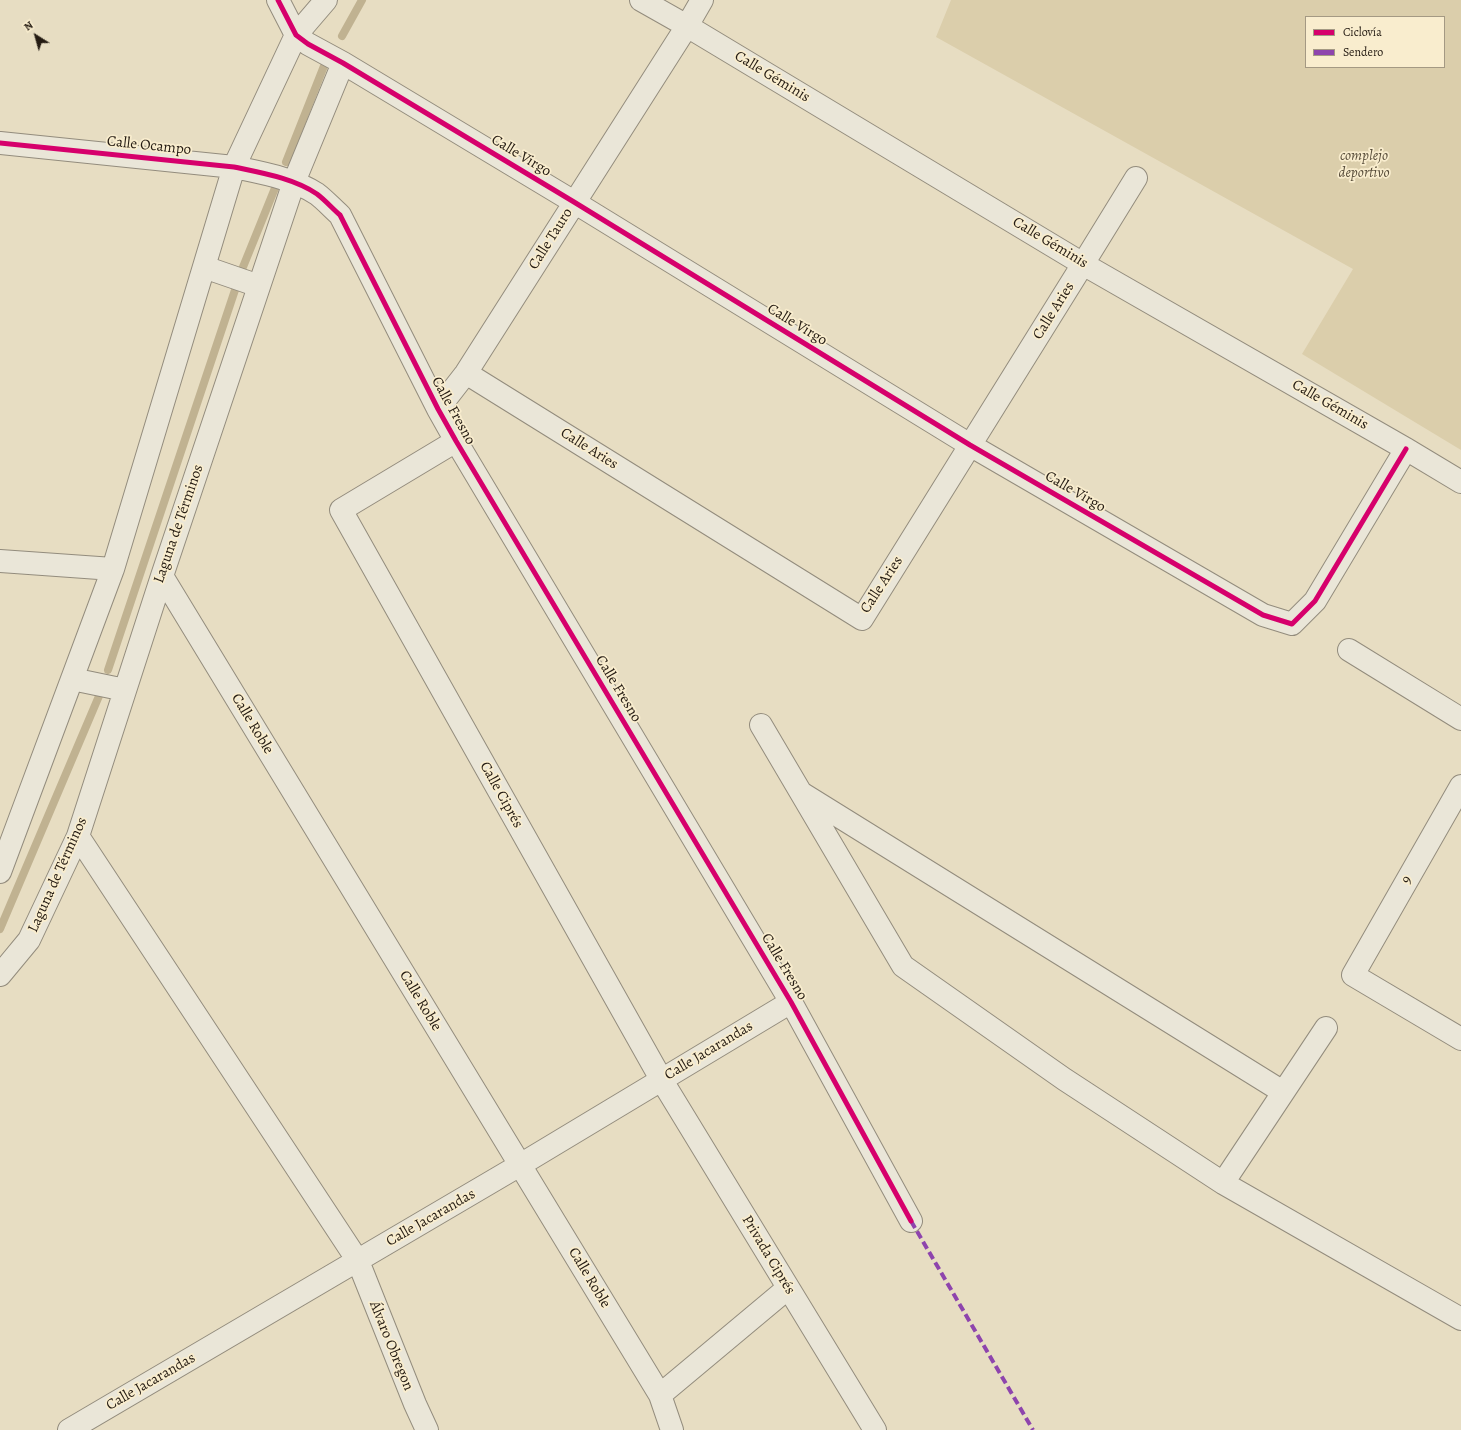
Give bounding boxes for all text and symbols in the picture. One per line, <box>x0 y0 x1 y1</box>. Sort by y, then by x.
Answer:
north arrow <box>16 16 56 56</box>
legend <box>1305 16 1445 68</box>
text: N <box>21 18 36 34</box>
text: Ciclovía <box>1343 24 1382 40</box>
text: Sendero <box>1343 44 1383 60</box>
street label: Calle Géminis <box>731 47 813 107</box>
street label: Calle Virgo <box>488 131 554 181</box>
street label: Calle Ocampo <box>106 133 192 159</box>
park label: complejo deportivo <box>1339 147 1389 182</box>
street label: Calle Tauro <box>525 205 577 273</box>
street label: Calle Géminis <box>1009 213 1091 273</box>
street label: Calle Aries <box>1029 279 1079 343</box>
street label: Calle Virgo <box>764 300 830 350</box>
street label: Calle Fresno <box>427 374 479 448</box>
street label: Calle Géminis <box>1289 376 1371 434</box>
street label: Calle Aries <box>557 424 621 474</box>
street label: Laguna de Términos <box>150 462 208 586</box>
street label: Calle Virgo <box>1042 467 1108 517</box>
street label: Calle Aries <box>857 553 907 617</box>
street label: Calle Fresno <box>591 652 645 726</box>
street label: Calle Roble <box>227 690 277 758</box>
street label: Calle Ciprés <box>475 759 527 831</box>
street label: Laguna de Términos <box>24 815 92 935</box>
street label: 9 <box>1397 873 1417 887</box>
street label: Calle Fresno <box>757 930 811 1004</box>
street label: Calle Roble <box>395 967 445 1035</box>
street label: Calle Jacarandas <box>662 1018 756 1084</box>
street label: Calle Jacarandas <box>383 1185 479 1251</box>
street label: Privada Ciprés <box>737 1212 799 1298</box>
street label: Calle Roble <box>564 1244 614 1312</box>
street label: Álvaro Obregon <box>365 1299 417 1393</box>
street label: Calle Jacarandas <box>103 1349 199 1415</box>

